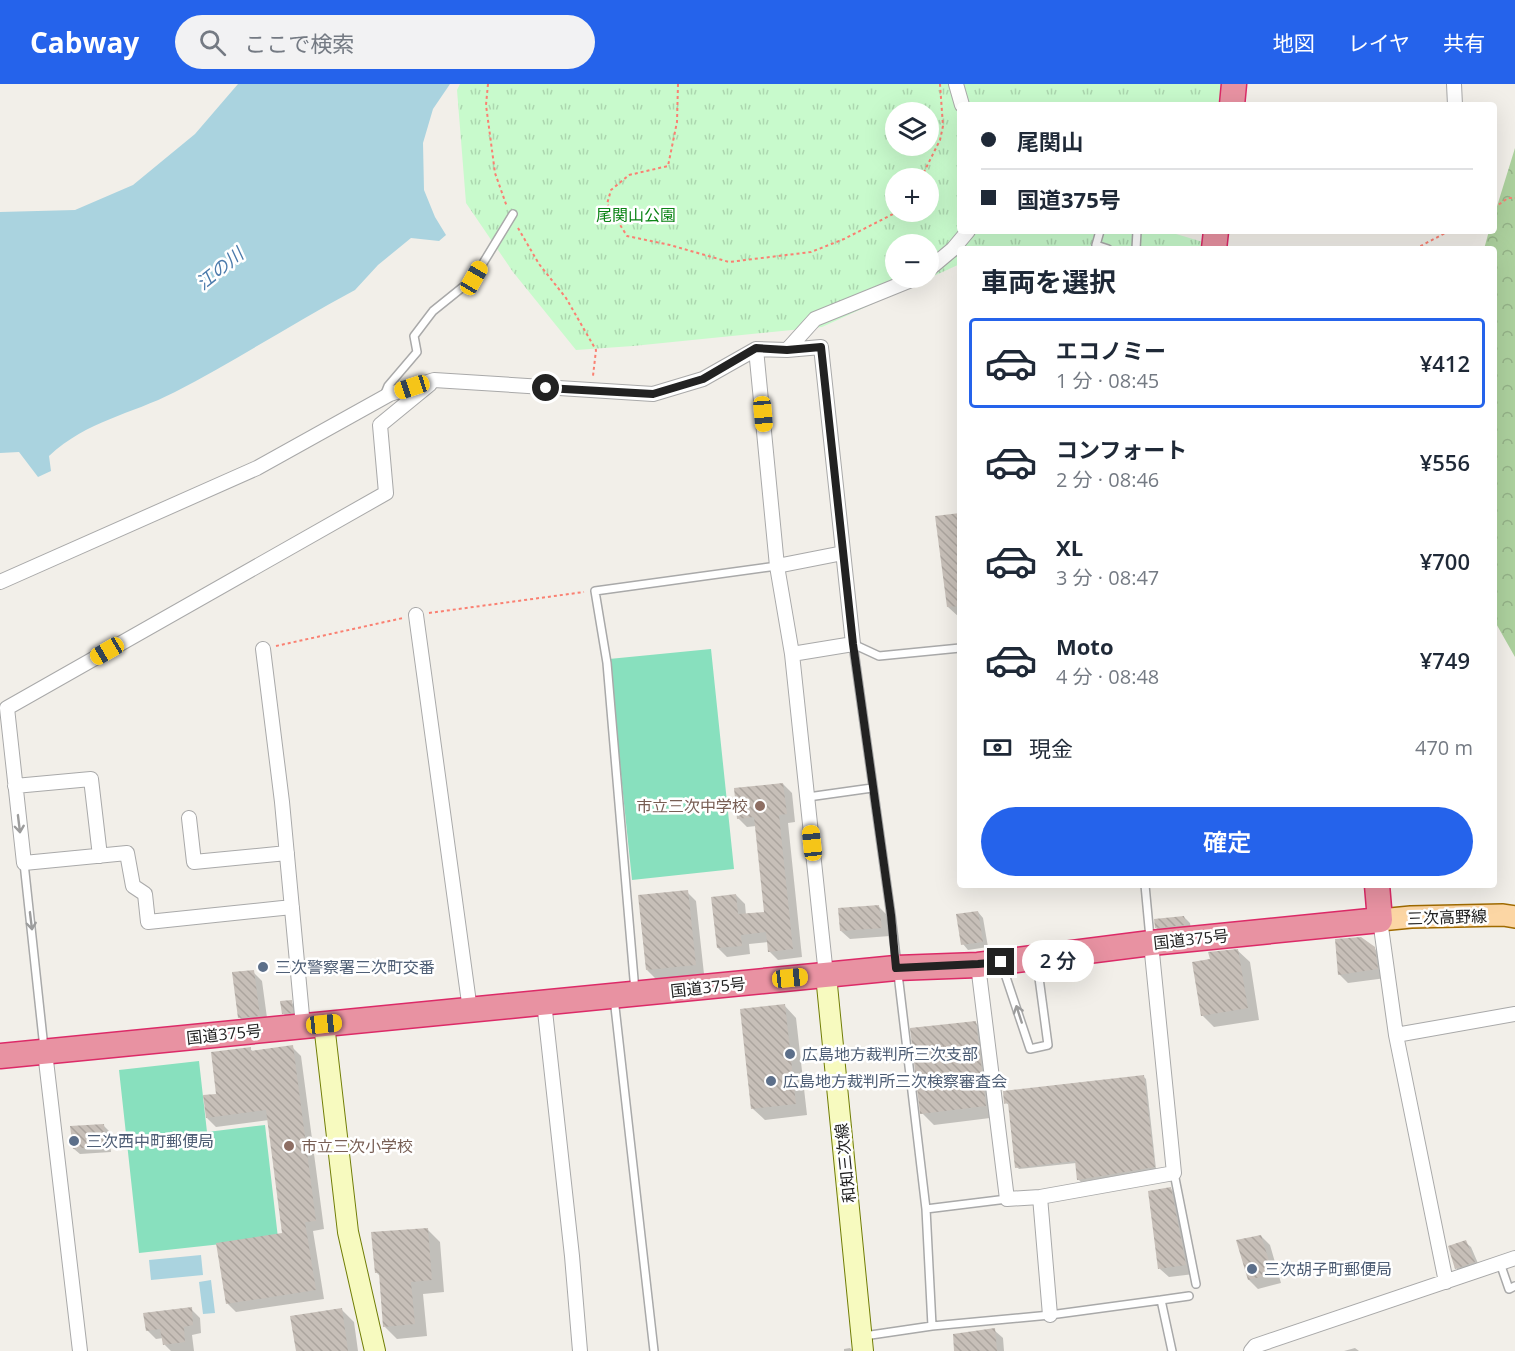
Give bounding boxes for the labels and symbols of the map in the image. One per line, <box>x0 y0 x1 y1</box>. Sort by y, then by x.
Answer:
park label: 尾関山公園 <box>596 204 676 226</box>
water label: 江の川 <box>191 241 249 295</box>
car <box>457 258 491 298</box>
car <box>392 373 432 401</box>
route start <box>532 374 559 401</box>
car <box>752 395 774 433</box>
car <box>87 634 127 668</box>
place label: 市立三次中学校 <box>636 795 748 817</box>
marker: 市立三次中学校 <box>753 799 767 813</box>
one-way arrow <box>14 814 25 834</box>
car <box>801 824 823 862</box>
street label: 三次高野線 <box>1407 905 1487 929</box>
one-way arrow <box>26 910 37 930</box>
street label: 国道375号 <box>1152 924 1230 954</box>
callout: 2 分 <box>1022 941 1094 983</box>
route end <box>987 948 1014 975</box>
place label: 三次警察署三次町交番 <box>275 956 435 978</box>
marker: 三次警察署三次町交番 <box>256 960 270 974</box>
car <box>771 967 809 989</box>
street label: 国道375号 <box>669 972 747 1002</box>
one-way arrow <box>1012 1005 1023 1024</box>
car <box>305 1013 343 1035</box>
street label: 国道375号 <box>185 1019 263 1049</box>
place label: 広島地方裁判所三次支部 <box>802 1043 978 1065</box>
marker: 広島地方裁判所三次支部 <box>783 1047 797 1061</box>
place label: 広島地方裁判所三次検察審査会 <box>783 1070 1007 1092</box>
marker: 広島地方裁判所三次検察審査会 <box>764 1074 778 1088</box>
street label: 和知三次線 <box>830 1122 860 1204</box>
place label: 三次西中町郵便局 <box>86 1130 214 1152</box>
marker: 三次西中町郵便局 <box>67 1134 81 1148</box>
place label: 市立三次小学校 <box>301 1135 413 1157</box>
marker: 市立三次小学校 <box>282 1139 296 1153</box>
place label: 三次胡子町郵便局 <box>1264 1258 1392 1280</box>
marker: 三次胡子町郵便局 <box>1245 1262 1259 1276</box>

